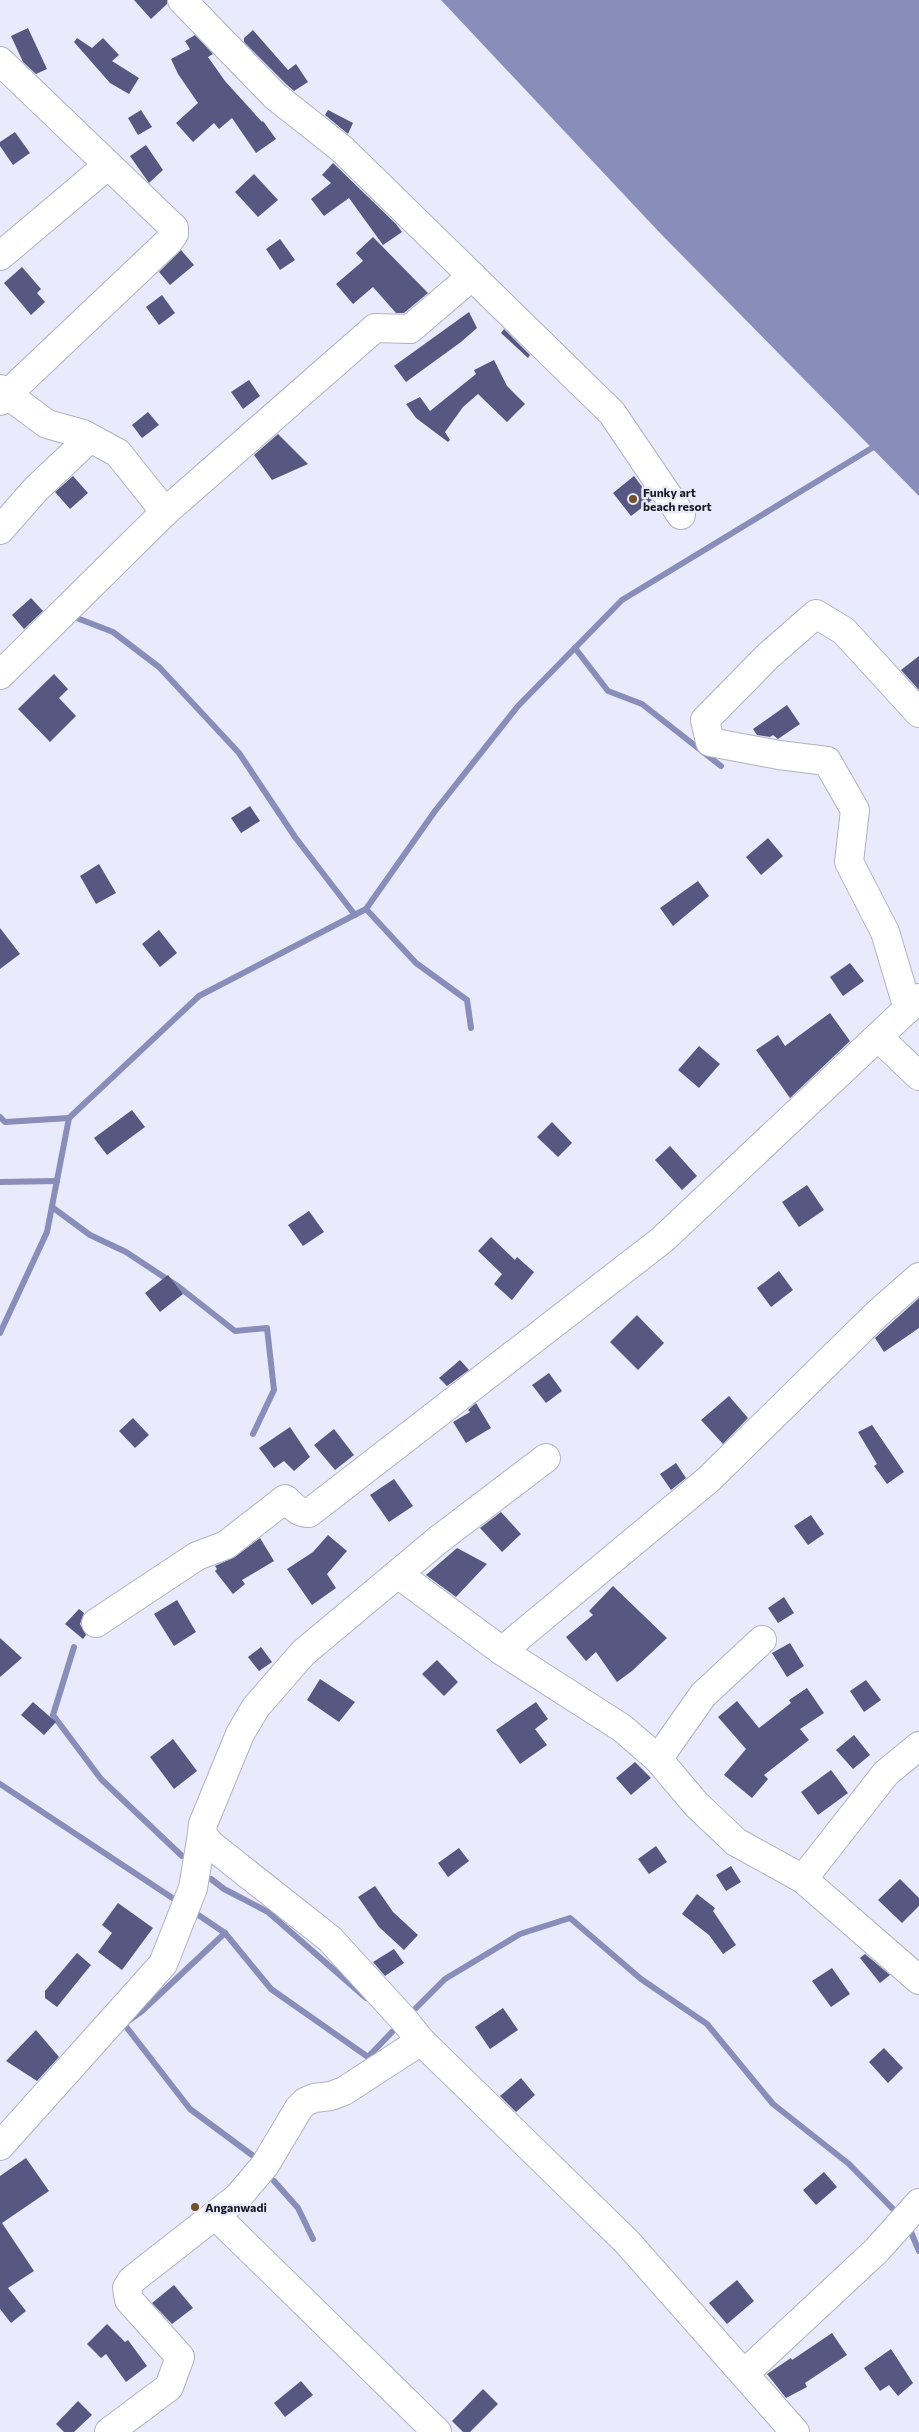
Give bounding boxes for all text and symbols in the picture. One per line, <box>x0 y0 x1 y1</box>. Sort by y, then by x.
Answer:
place label: Funky art beach resort <box>643 485 712 513</box>
marker: Funky art beach resort <box>627 493 639 505</box>
place label: Anganwadi <box>205 2200 267 2214</box>
marker: Anganwadi <box>189 2201 201 2213</box>

